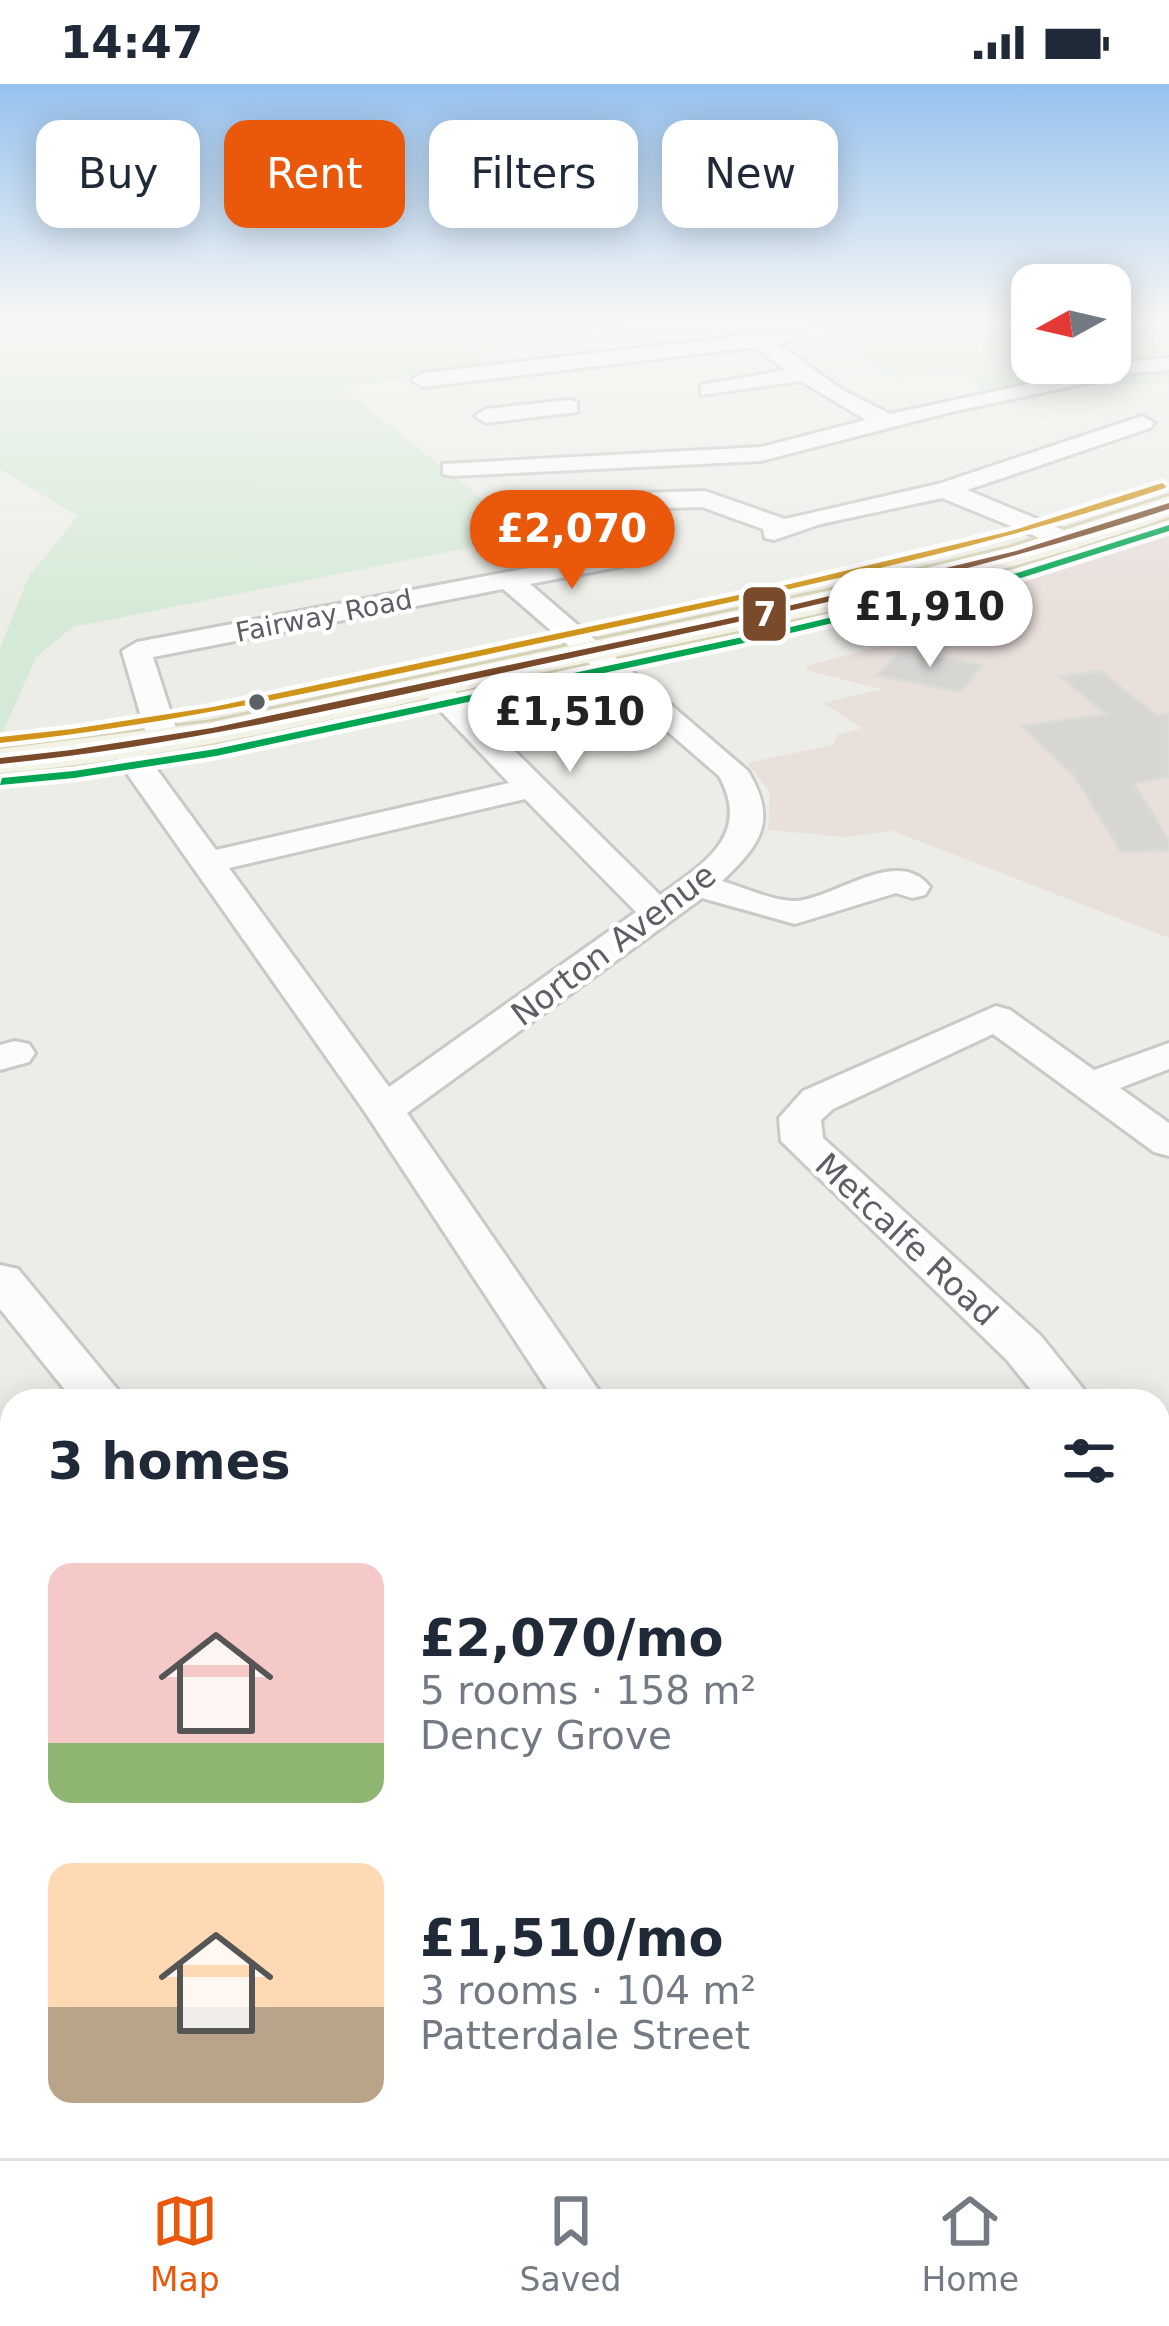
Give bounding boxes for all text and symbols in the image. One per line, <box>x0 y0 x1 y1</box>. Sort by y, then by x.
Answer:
text: 14:47 <box>60 16 203 69</box>
chip: Buy <box>36 120 200 228</box>
chip: Rent <box>224 120 405 228</box>
chip: Filters <box>429 120 638 228</box>
chip: New <box>662 120 838 228</box>
north arrow <box>1011 264 1131 384</box>
map controls <box>1011 264 1131 384</box>
pin: £2,070 <box>474 490 670 592</box>
text: £2,070 <box>497 506 647 551</box>
pin: £1,910 <box>832 568 1028 670</box>
street label: Fairway Road <box>233 583 415 648</box>
text: £1,910 <box>855 584 1005 629</box>
line badge: 7 <box>741 585 788 643</box>
text: 7 <box>754 595 776 634</box>
pin: £1,510 <box>472 673 668 775</box>
text: £1,510 <box>495 689 645 734</box>
unlabelled marker <box>246 691 268 713</box>
street label: Norton Avenue <box>503 855 723 1034</box>
street label: Metcalfe Road <box>808 1145 1006 1334</box>
icon: filters <box>1056 1428 1122 1494</box>
text: 3 homes <box>48 1432 291 1491</box>
text: £2,070/mo <box>420 1609 724 1668</box>
icon: home <box>144 1611 288 1755</box>
text: 5 rooms · 158 m² <box>420 1668 756 1713</box>
text: Dency Grove <box>420 1713 672 1758</box>
text: £1,510/mo <box>420 1909 724 1968</box>
icon: home <box>144 1911 288 2055</box>
text: 3 rooms · 104 m² <box>420 1968 756 2013</box>
text: Patterdale Street <box>420 2013 750 2058</box>
tab: Map <box>150 2188 220 2299</box>
tab: Saved <box>520 2188 622 2299</box>
tab: Home <box>922 2188 1019 2299</box>

